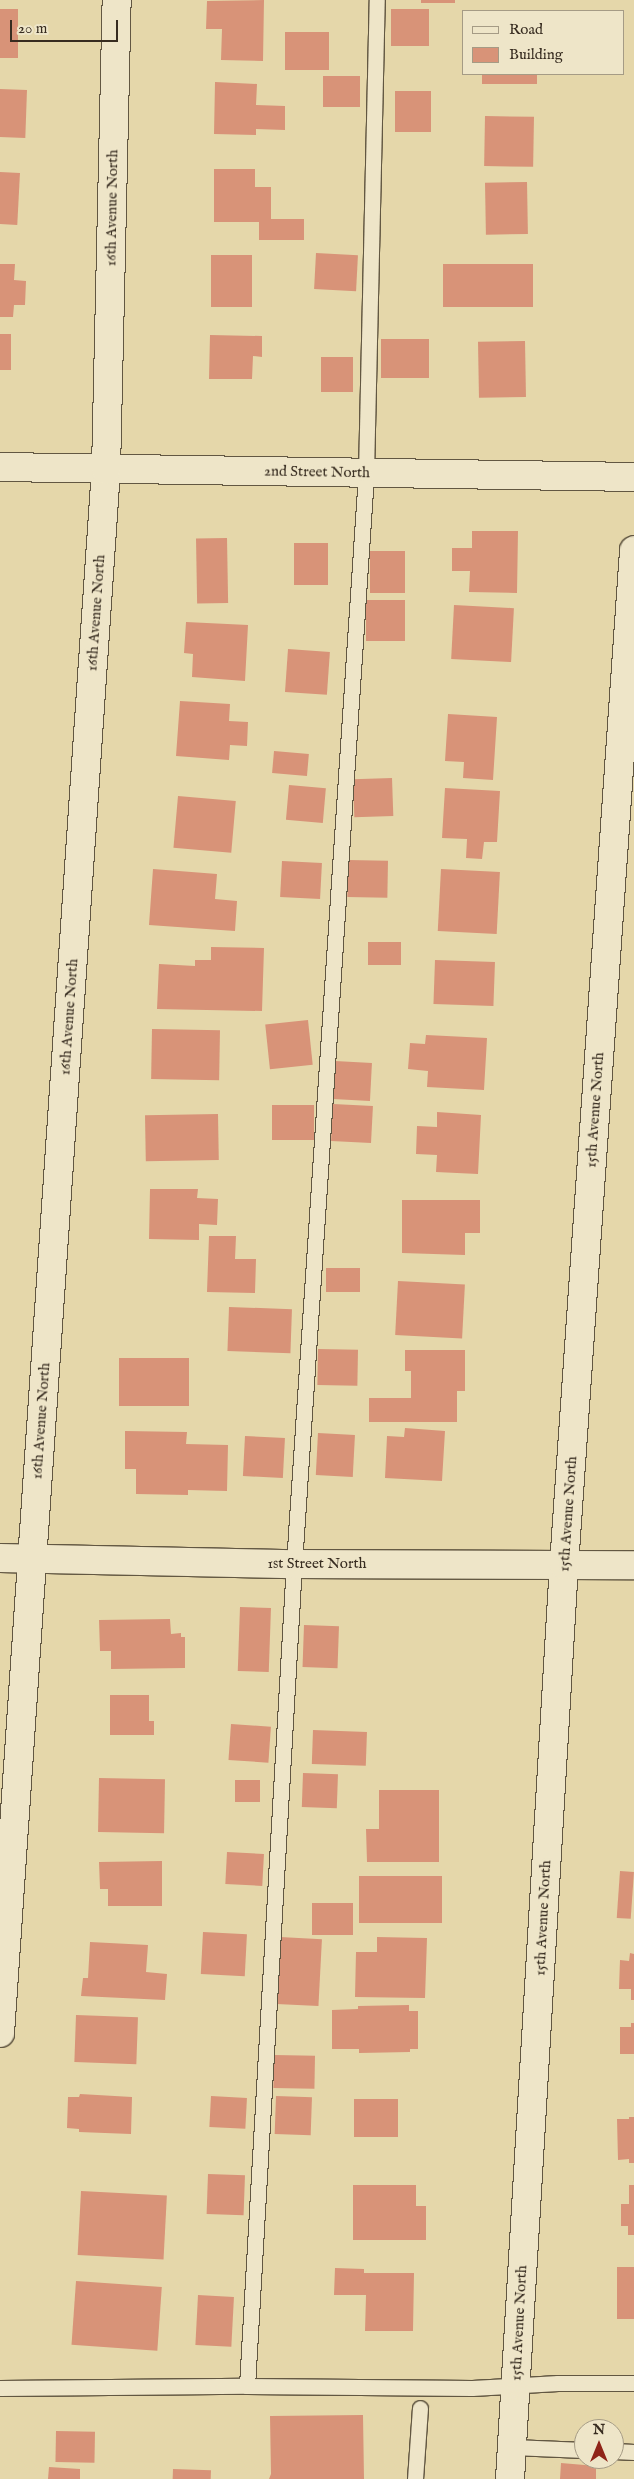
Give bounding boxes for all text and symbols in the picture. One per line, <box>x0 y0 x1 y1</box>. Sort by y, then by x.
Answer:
scale bar <box>12 10 120 42</box>
legend <box>462 10 624 75</box>
text: 20 m <box>18 19 47 38</box>
text: Road <box>509 20 543 39</box>
text: Building <box>509 45 563 64</box>
street label: 16th Avenue North <box>102 150 122 266</box>
street label: 2nd Street North <box>264 462 370 482</box>
street label: 16th Avenue North <box>83 554 109 672</box>
street label: 16th Avenue North <box>56 958 82 1076</box>
street label: 15th Avenue North <box>582 1052 608 1168</box>
street label: 16th Avenue North <box>28 1362 54 1480</box>
street label: 15th Avenue North <box>555 1456 581 1572</box>
street label: 1st Street North <box>267 1555 367 1573</box>
street label: 15th Avenue North <box>531 1860 555 1976</box>
street label: 15th Avenue North <box>507 2265 531 2381</box>
north arrow <box>574 2419 624 2469</box>
text: N <box>593 2421 605 2439</box>

